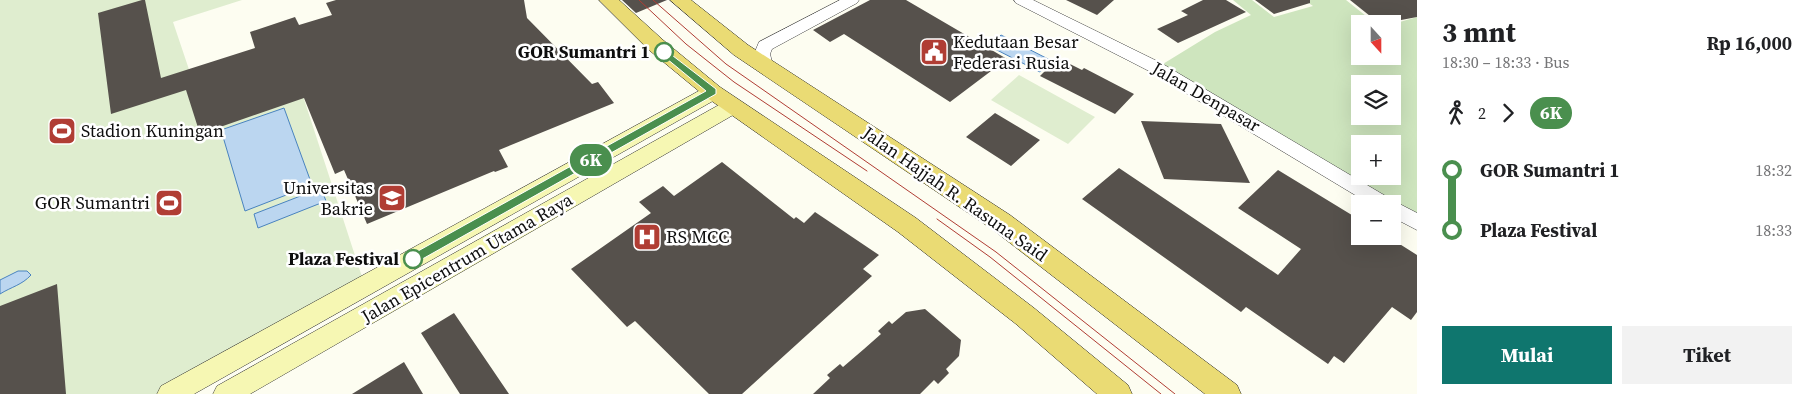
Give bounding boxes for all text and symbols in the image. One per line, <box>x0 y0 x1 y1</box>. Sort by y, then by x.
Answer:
text: 3 mnt <box>1442 13 1516 51</box>
north arrow <box>1351 15 1401 65</box>
map controls <box>1351 15 1401 245</box>
place label: Kedutaan Besar Federasi Rusia <box>953 29 1079 75</box>
text: Rp 16,000 <box>1706 30 1792 56</box>
public building icon: Kedutaan Besar Federasi Rusia <box>919 37 949 67</box>
place label: GOR Sumantri 1 <box>518 39 650 64</box>
marker: GOR Sumantri 1 <box>654 42 674 62</box>
text: 18:30 – 18:33 · Bus <box>1442 51 1570 73</box>
street label: Jalan Denpasar <box>1147 55 1265 138</box>
button: layers <box>1351 75 1401 125</box>
icon: walk <box>1442 99 1470 127</box>
icon: forward <box>1494 99 1522 127</box>
text: 6K <box>1540 100 1562 125</box>
text: 2 <box>1478 102 1486 124</box>
sports icon: Stadion Kuningan <box>47 116 77 146</box>
place label: Stadion Kuningan <box>81 118 224 143</box>
street label: Jalan Hajjah R. Rasuna Said <box>857 120 1053 267</box>
button: + <box>1351 135 1401 185</box>
line badge: 6K <box>568 144 614 176</box>
text: 6K <box>580 147 602 172</box>
text: GOR Sumantri 1 <box>1480 157 1620 183</box>
text: 18:32 <box>1755 159 1792 181</box>
place label: Universitas Bakrie <box>283 175 373 221</box>
school or university icon: Universitas Bakrie <box>377 183 407 213</box>
street label: Jalan Epicentrum Utama Raya <box>356 186 578 329</box>
sports icon: GOR Sumantri <box>154 188 184 218</box>
place label: GOR Sumantri <box>35 190 150 215</box>
button: − <box>1351 195 1401 245</box>
text: Plaza Festival <box>1480 217 1597 243</box>
text: 18:33 <box>1755 219 1792 241</box>
hospital icon: RS MCC <box>632 222 662 252</box>
place label: RS MCC <box>666 224 730 249</box>
place label: Plaza Festival <box>288 246 399 271</box>
marker: Plaza Festival <box>403 249 423 269</box>
button: Mulai <box>1442 326 1612 384</box>
button: Tiket <box>1622 326 1792 384</box>

